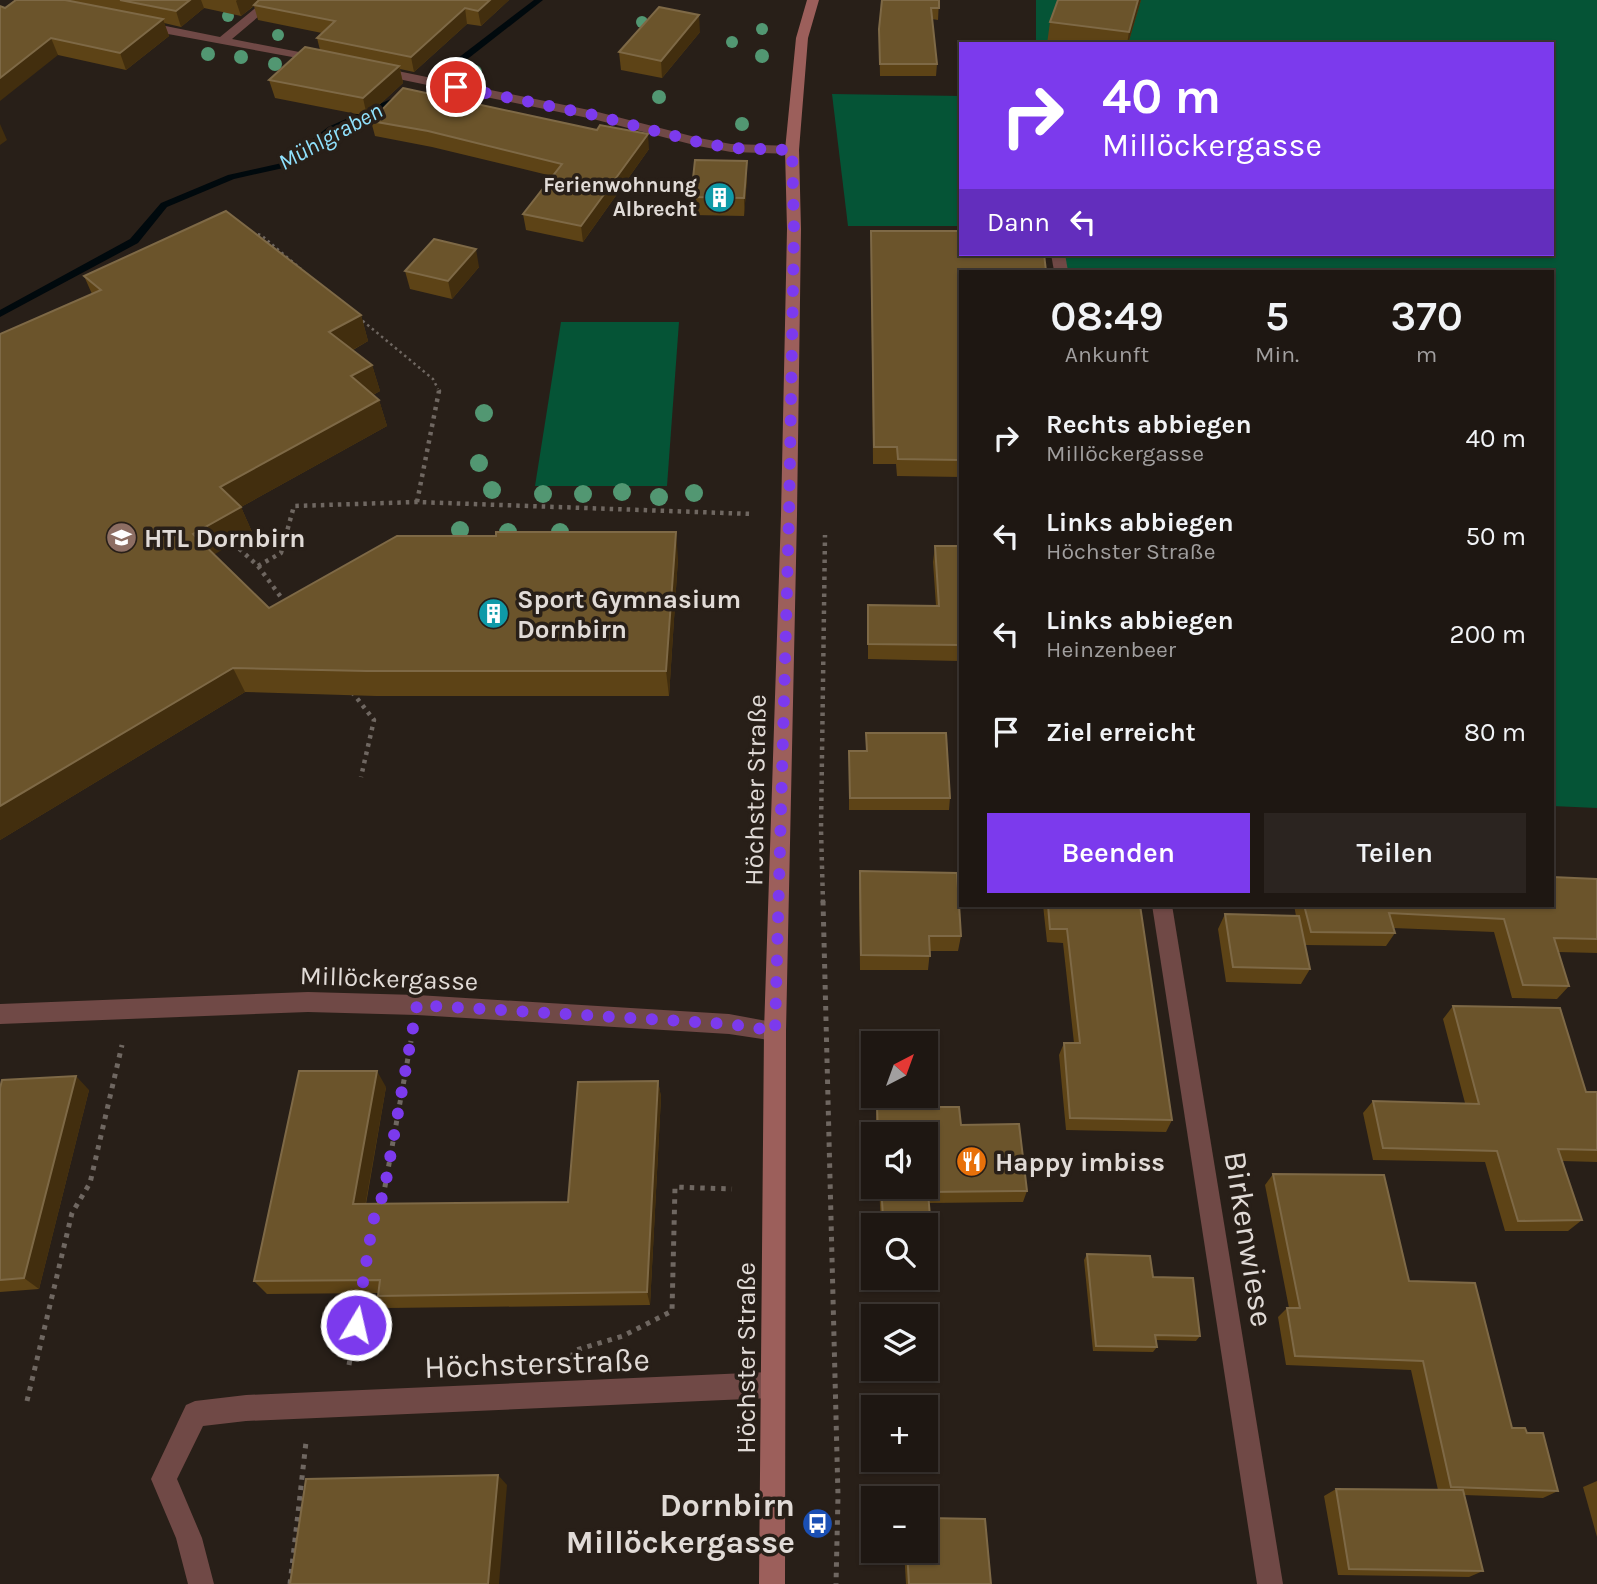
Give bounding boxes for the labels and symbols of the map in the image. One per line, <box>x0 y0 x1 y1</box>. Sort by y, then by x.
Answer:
pin <box>426 57 486 117</box>
water label: Mühlgraben <box>273 97 387 176</box>
place label: Ferienwohnung Albrecht <box>543 173 697 221</box>
building icon: Ferienwohnung Albrecht <box>703 180 737 214</box>
school or university icon: HTL Dornbirn <box>104 521 138 555</box>
place label: HTL Dornbirn <box>144 523 305 554</box>
place label: Sport Gymnasium Dornbirn <box>517 584 741 645</box>
building icon: Sport Gymnasium Dornbirn <box>477 597 511 631</box>
street label: Höchster Straße <box>738 694 773 886</box>
street label: Millöckergasse <box>299 960 479 997</box>
north arrow <box>861 1031 938 1108</box>
restaurant icon: Happy imbiss <box>955 1145 989 1179</box>
place label: Happy imbiss <box>995 1147 1165 1178</box>
street label: Birkenwiese <box>1216 1149 1281 1329</box>
street label: Höchster Straße <box>731 1262 762 1454</box>
position arrow <box>319 1288 393 1362</box>
street label: Höchsterstraße <box>424 1341 650 1386</box>
place label: Dornbirn Millöckergasse <box>566 1487 795 1561</box>
bus stop icon: Dornbirn Millöckergasse <box>801 1506 835 1540</box>

